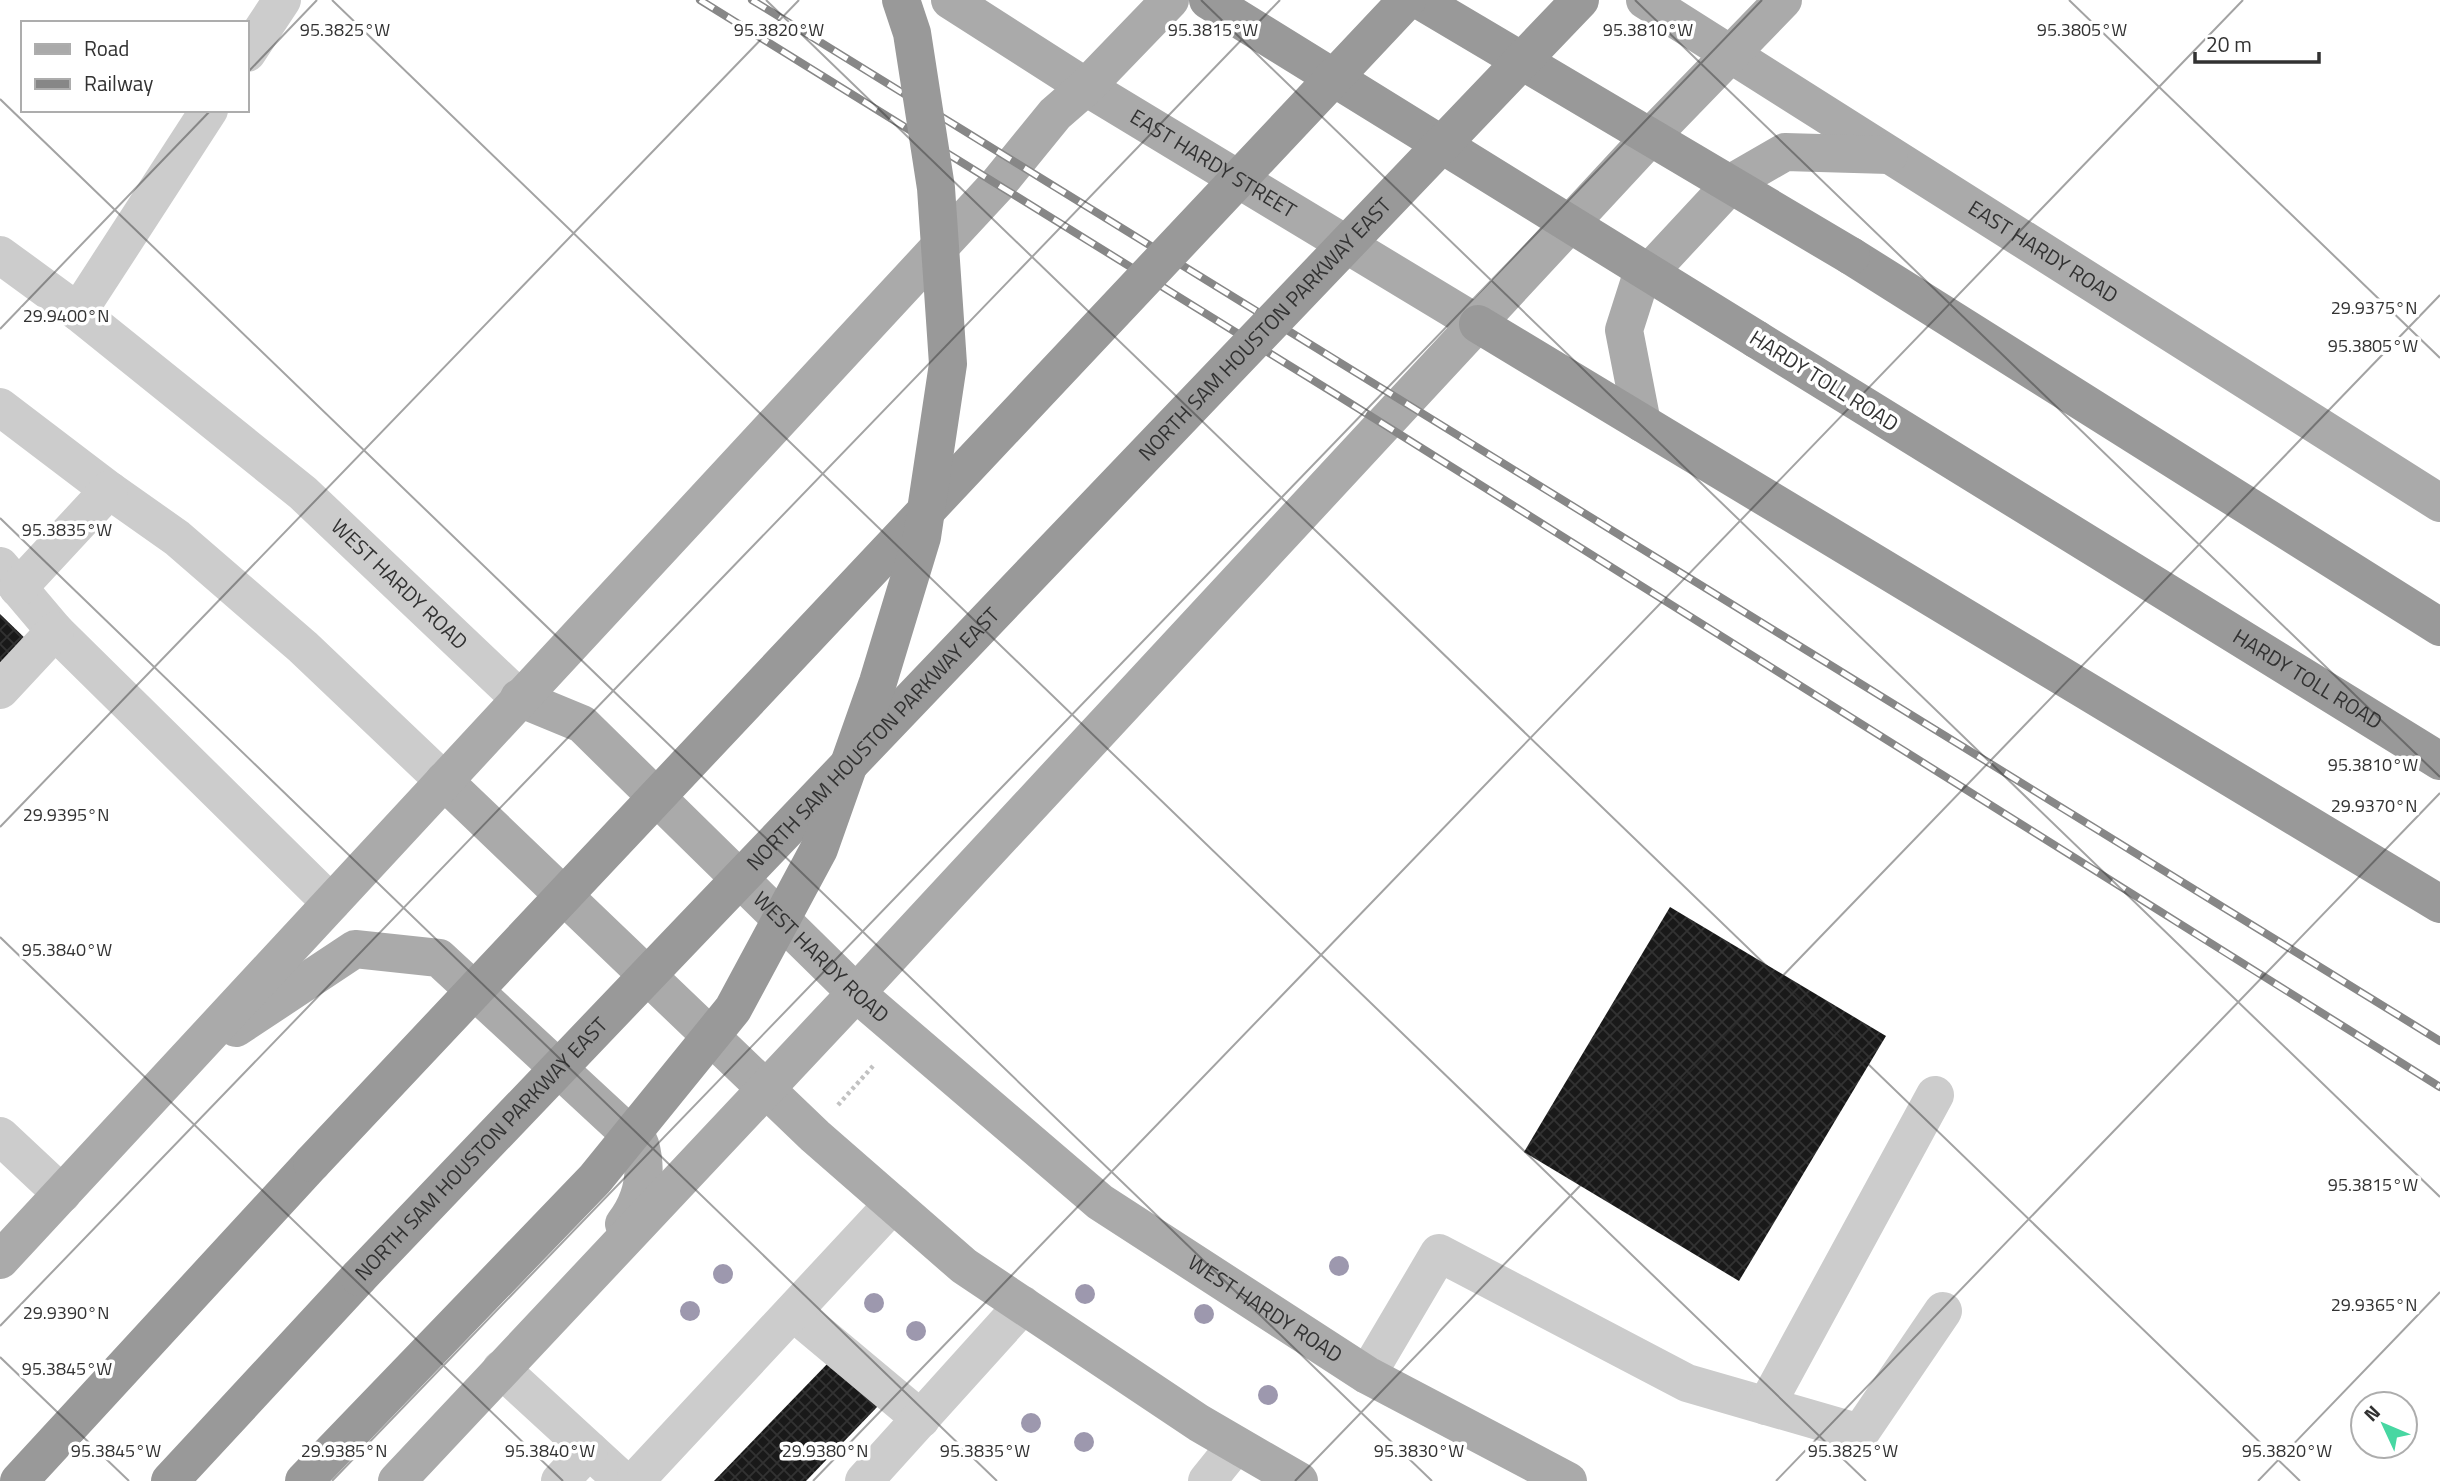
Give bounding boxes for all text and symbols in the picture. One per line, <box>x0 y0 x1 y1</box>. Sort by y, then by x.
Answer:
text: 95.3825°W <box>300 16 390 43</box>
text: 95.3820°W <box>734 16 824 43</box>
text: 95.3815°W <box>1168 16 1258 43</box>
text: 95.3810°W <box>1603 16 1693 43</box>
text: 95.3805°W <box>2037 16 2127 43</box>
legend <box>21 21 248 112</box>
scale bar <box>2195 21 2319 65</box>
text: 20 m <box>2206 28 2252 60</box>
text: Road <box>84 32 129 64</box>
text: Railway <box>84 67 153 99</box>
street label: EAST HARDY STREET <box>1124 100 1303 226</box>
street label: NORTH SAM HOUSTON PARKWAY EAST <box>1130 190 1398 468</box>
street label: EAST HARDY ROAD <box>1962 191 2125 311</box>
text: 29.9375°N <box>2331 294 2417 321</box>
text: 29.9400°N <box>23 302 109 329</box>
street label: HARDY TOLL ROAD <box>1744 321 1905 439</box>
text: 95.3805°W <box>2328 332 2418 359</box>
street label: WEST HARDY ROAD <box>324 511 476 657</box>
text: 95.3835°W <box>22 516 112 543</box>
street label: NORTH SAM HOUSTON PARKWAY EAST <box>738 599 1006 878</box>
street label: HARDY TOLL ROAD <box>2227 620 2389 737</box>
text: 95.3810°W <box>2328 751 2418 778</box>
text: 29.9370°N <box>2331 792 2417 819</box>
text: 29.9395°N <box>23 801 109 828</box>
street label: WEST HARDY ROAD <box>746 883 897 1030</box>
text: 95.3840°W <box>22 936 112 963</box>
street label: NORTH SAM HOUSTON PARKWAY EAST <box>347 1009 615 1287</box>
text: 95.3815°W <box>2328 1171 2418 1198</box>
street label: WEST HARDY ROAD <box>1182 1246 1349 1370</box>
text: 29.9365°N <box>2331 1291 2417 1318</box>
text: 29.9390°N <box>23 1299 109 1326</box>
text: 95.3845°W <box>22 1355 112 1382</box>
north arrow <box>2349 1390 2419 1460</box>
text: N <box>2356 1398 2386 1428</box>
text: 95.3845°W <box>71 1437 161 1464</box>
text: 29.9385°N <box>301 1437 387 1464</box>
text: 95.3840°W <box>505 1437 595 1464</box>
text: 29.9380°N <box>782 1437 868 1464</box>
text: 95.3835°W <box>940 1437 1030 1464</box>
text: 95.3830°W <box>1374 1437 1464 1464</box>
text: 95.3825°W <box>1808 1437 1898 1464</box>
text: 95.3820°W <box>2242 1437 2332 1464</box>

